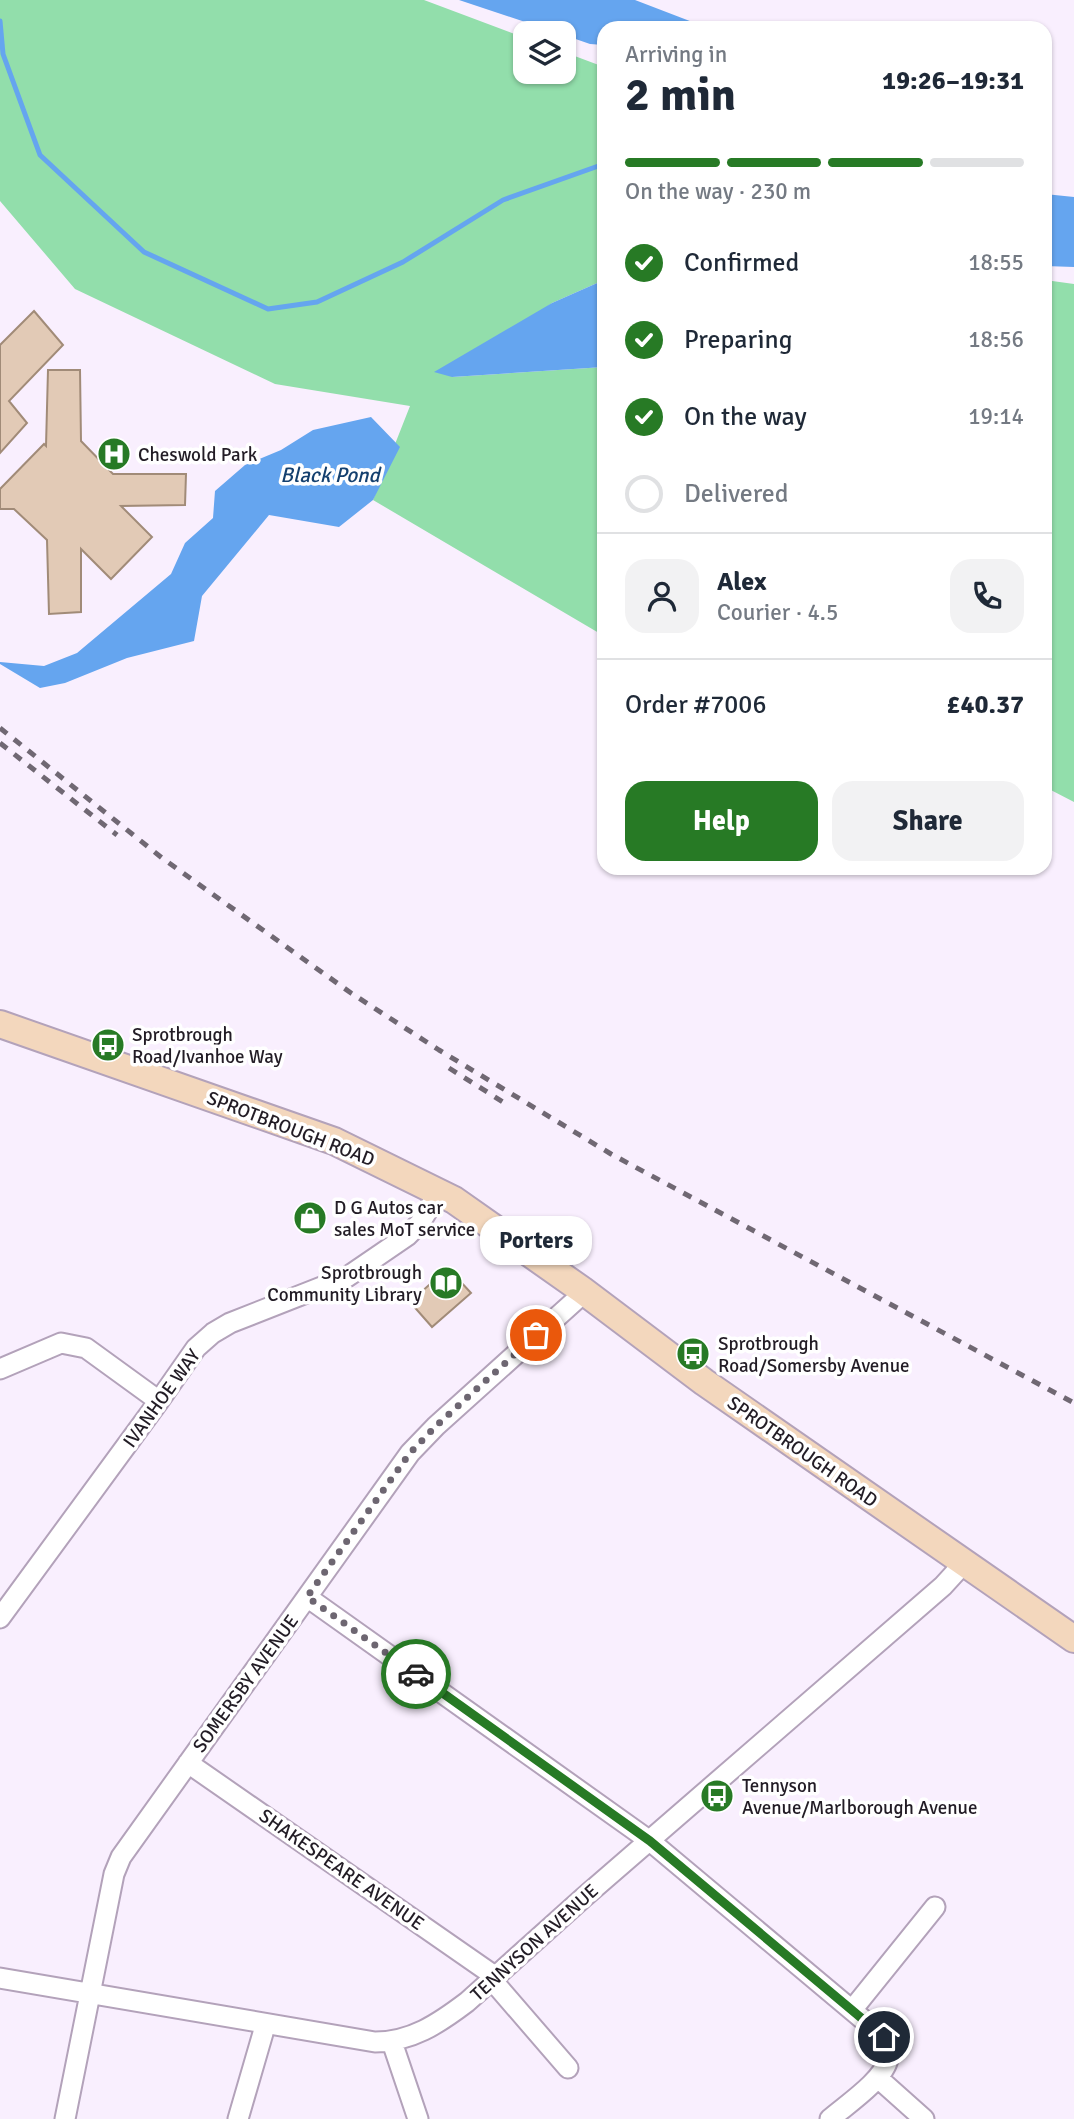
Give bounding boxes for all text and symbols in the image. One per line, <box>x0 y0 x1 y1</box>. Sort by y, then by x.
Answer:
map controls <box>513 21 576 84</box>
button: layers <box>513 21 576 84</box>
text: Arriving in <box>625 40 727 69</box>
text: 19:26–19:31 <box>882 65 1024 97</box>
text: 2 min <box>625 67 736 123</box>
text: On the way · 230 m <box>625 177 811 206</box>
icon: check <box>625 244 663 282</box>
text: Confirmed <box>684 247 799 279</box>
text: 18:55 <box>968 248 1024 277</box>
icon: check <box>625 321 663 359</box>
text: Preparing <box>684 324 792 356</box>
text: 18:56 <box>968 325 1024 354</box>
icon: check <box>625 398 663 436</box>
text: On the way <box>684 401 807 433</box>
text: 19:14 <box>968 402 1024 431</box>
hospital icon: Cheswold Park <box>95 435 133 473</box>
place label: Cheswold Park <box>138 443 258 467</box>
water label: Black Pond <box>280 462 383 488</box>
text: Delivered <box>684 478 789 510</box>
button: person <box>625 559 699 633</box>
button: phone <box>950 559 1024 633</box>
text: Alex <box>717 566 767 598</box>
text: Courier · 4.5 <box>717 598 838 627</box>
text: Order #7006 <box>625 689 766 721</box>
text: £40.37 <box>946 689 1024 721</box>
button: Help <box>625 781 818 861</box>
button: Share <box>832 781 1024 861</box>
place label: Sprotbrough Road/Ivanhoe Way <box>132 1023 283 1069</box>
bus stop icon: Sprotbrough Road/Ivanhoe Way <box>89 1026 127 1064</box>
street label: SPROTBROUGH ROAD <box>203 1086 378 1172</box>
place label: D G Autos car sales MoT service <box>334 1196 475 1242</box>
shop icon: D G Autos car sales MoT service <box>291 1199 329 1237</box>
callout: Porters <box>480 1216 592 1265</box>
text: Porters <box>499 1226 573 1255</box>
place label: Sprotbrough Community Library <box>267 1261 422 1307</box>
library icon: Sprotbrough Community Library <box>427 1264 465 1302</box>
pin <box>506 1305 566 1365</box>
icon: bag <box>517 1316 555 1354</box>
place label: Sprotbrough Road/Somersby Avenue <box>718 1332 910 1378</box>
bus stop icon: Sprotbrough Road/Somersby Avenue <box>674 1335 712 1373</box>
street label: IVANHOE WAY <box>118 1344 206 1453</box>
street label: SPROTBROUGH ROAD <box>723 1391 882 1513</box>
street label: SOMERSBY AVENUE <box>188 1610 304 1757</box>
courier <box>381 1639 451 1709</box>
icon: car <box>397 1655 435 1693</box>
place label: Tennyson Avenue/Marlborough Avenue <box>742 1774 977 1820</box>
bus stop icon: Tennyson Avenue/Marlborough Avenue <box>698 1777 736 1815</box>
street label: SHAKESPEARE AVENUE <box>254 1804 429 1936</box>
street label: TENNYSON AVENUE <box>466 1879 604 2007</box>
pin <box>854 2007 914 2067</box>
icon: home <box>865 2018 903 2056</box>

